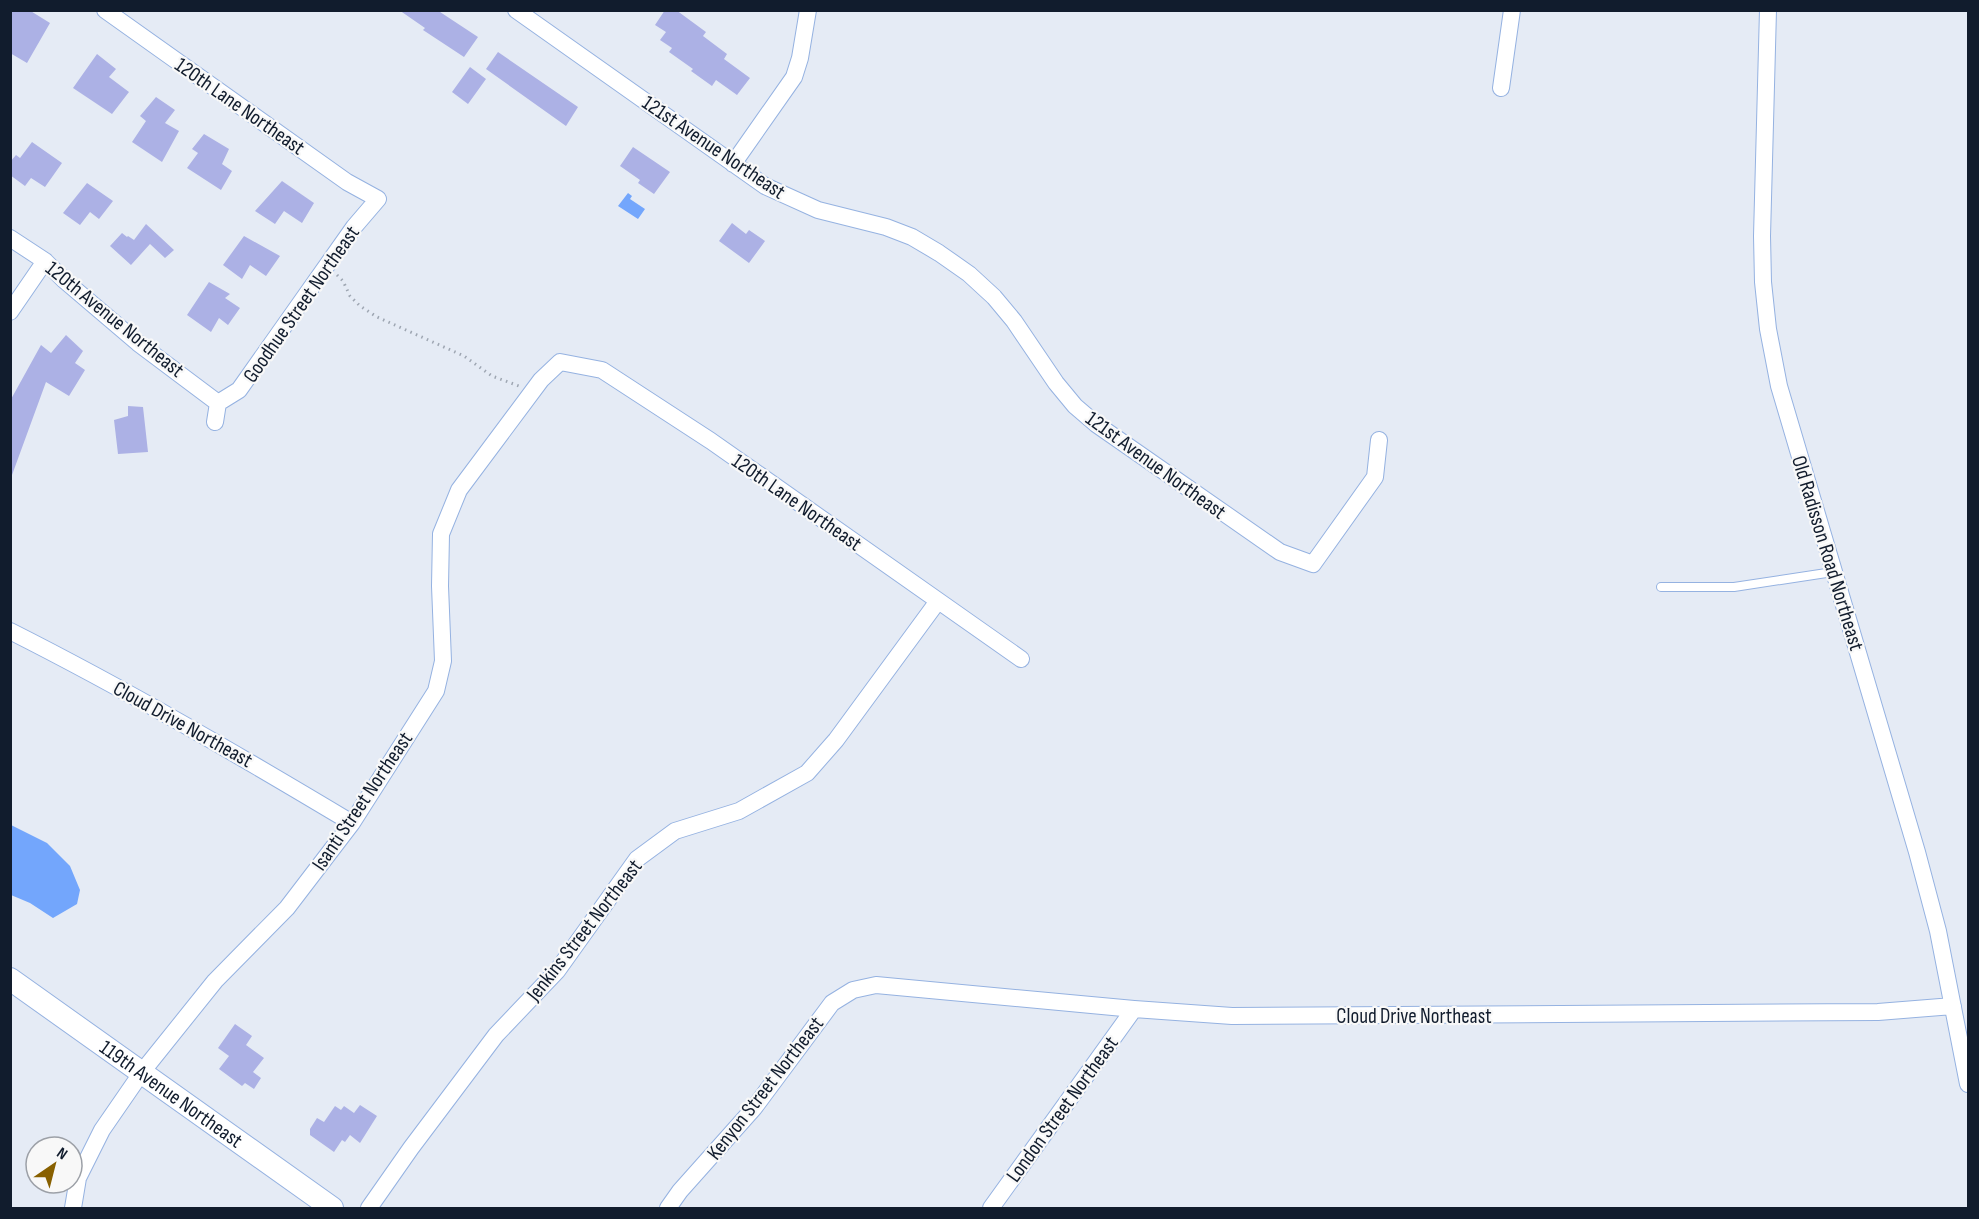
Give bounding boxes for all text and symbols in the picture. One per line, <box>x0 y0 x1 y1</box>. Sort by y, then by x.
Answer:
street label: 120th Lane Northeast <box>170 52 309 160</box>
street label: 121st Avenue Northeast <box>637 90 790 205</box>
street label: Goodhue Street Northeast <box>238 221 365 387</box>
street label: 120th Avenue Northeast <box>41 256 189 383</box>
street label: 121st Avenue Northeast <box>1081 406 1231 525</box>
street label: 120th Lane Northeast <box>727 448 866 556</box>
street label: Old Radisson Road Northeast <box>1786 453 1869 654</box>
street label: Cloud Drive Northeast <box>109 676 257 773</box>
street label: Isanti Street Northeast <box>307 727 418 875</box>
street label: Jenkins Street Northeast <box>521 855 647 1007</box>
street label: Cloud Drive Northeast <box>1336 1004 1492 1029</box>
street label: Kenyon Street Northeast <box>702 1012 829 1165</box>
street label: London Street Northeast <box>1001 1031 1124 1187</box>
street label: 119th Avenue Northeast <box>95 1035 247 1153</box>
north arrow <box>24 1135 84 1195</box>
text: N <box>53 1144 71 1164</box>

